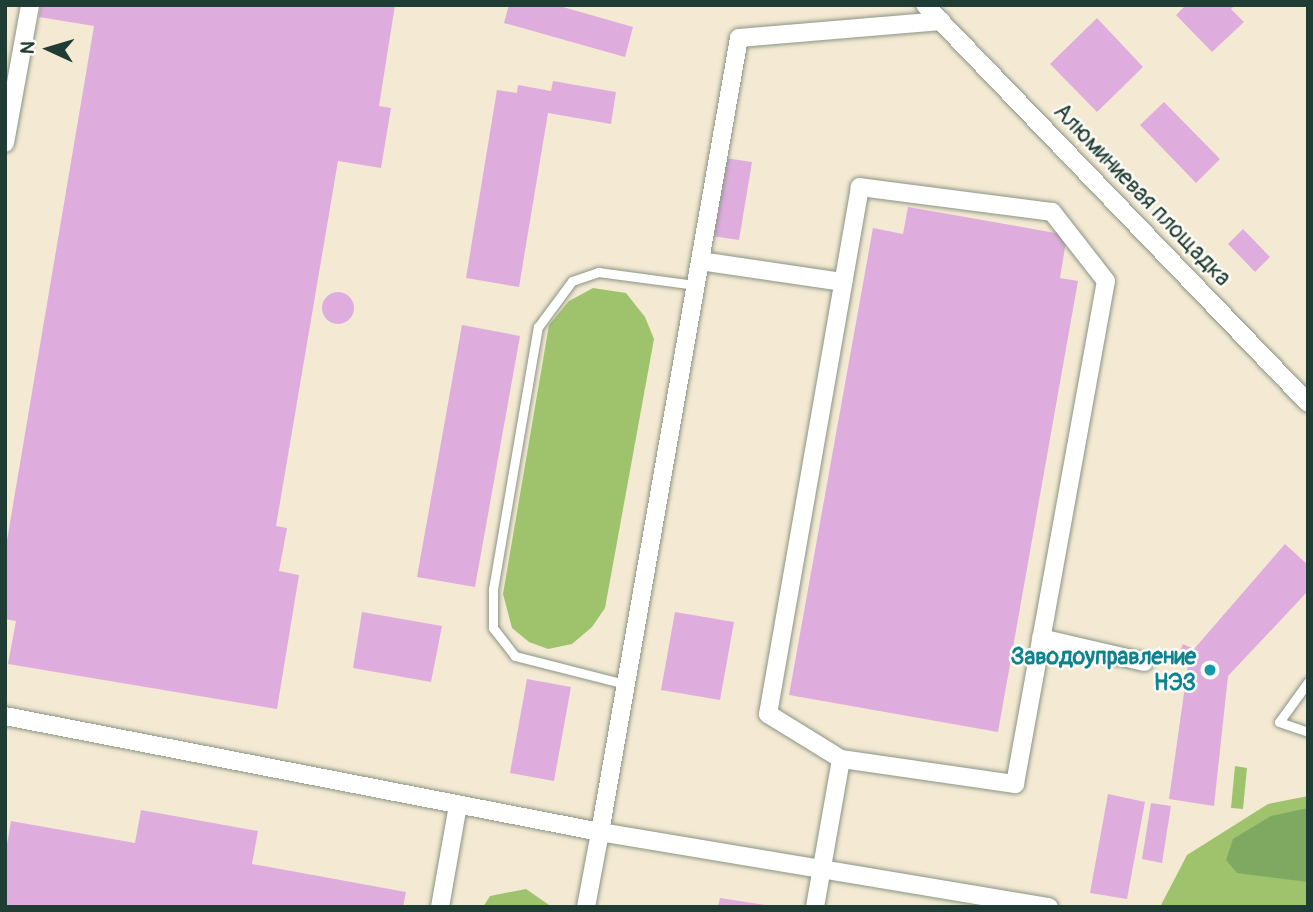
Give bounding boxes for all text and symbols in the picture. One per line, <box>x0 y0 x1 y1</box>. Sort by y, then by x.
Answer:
north arrow <box>14 14 84 84</box>
text: N <box>16 40 40 55</box>
street label: Алюминиевая площадка <box>1048 98 1236 292</box>
place label: Заводоуправление НЭЗ <box>1011 643 1196 697</box>
marker: Заводоуправление НЭЗ <box>1202 662 1218 678</box>

